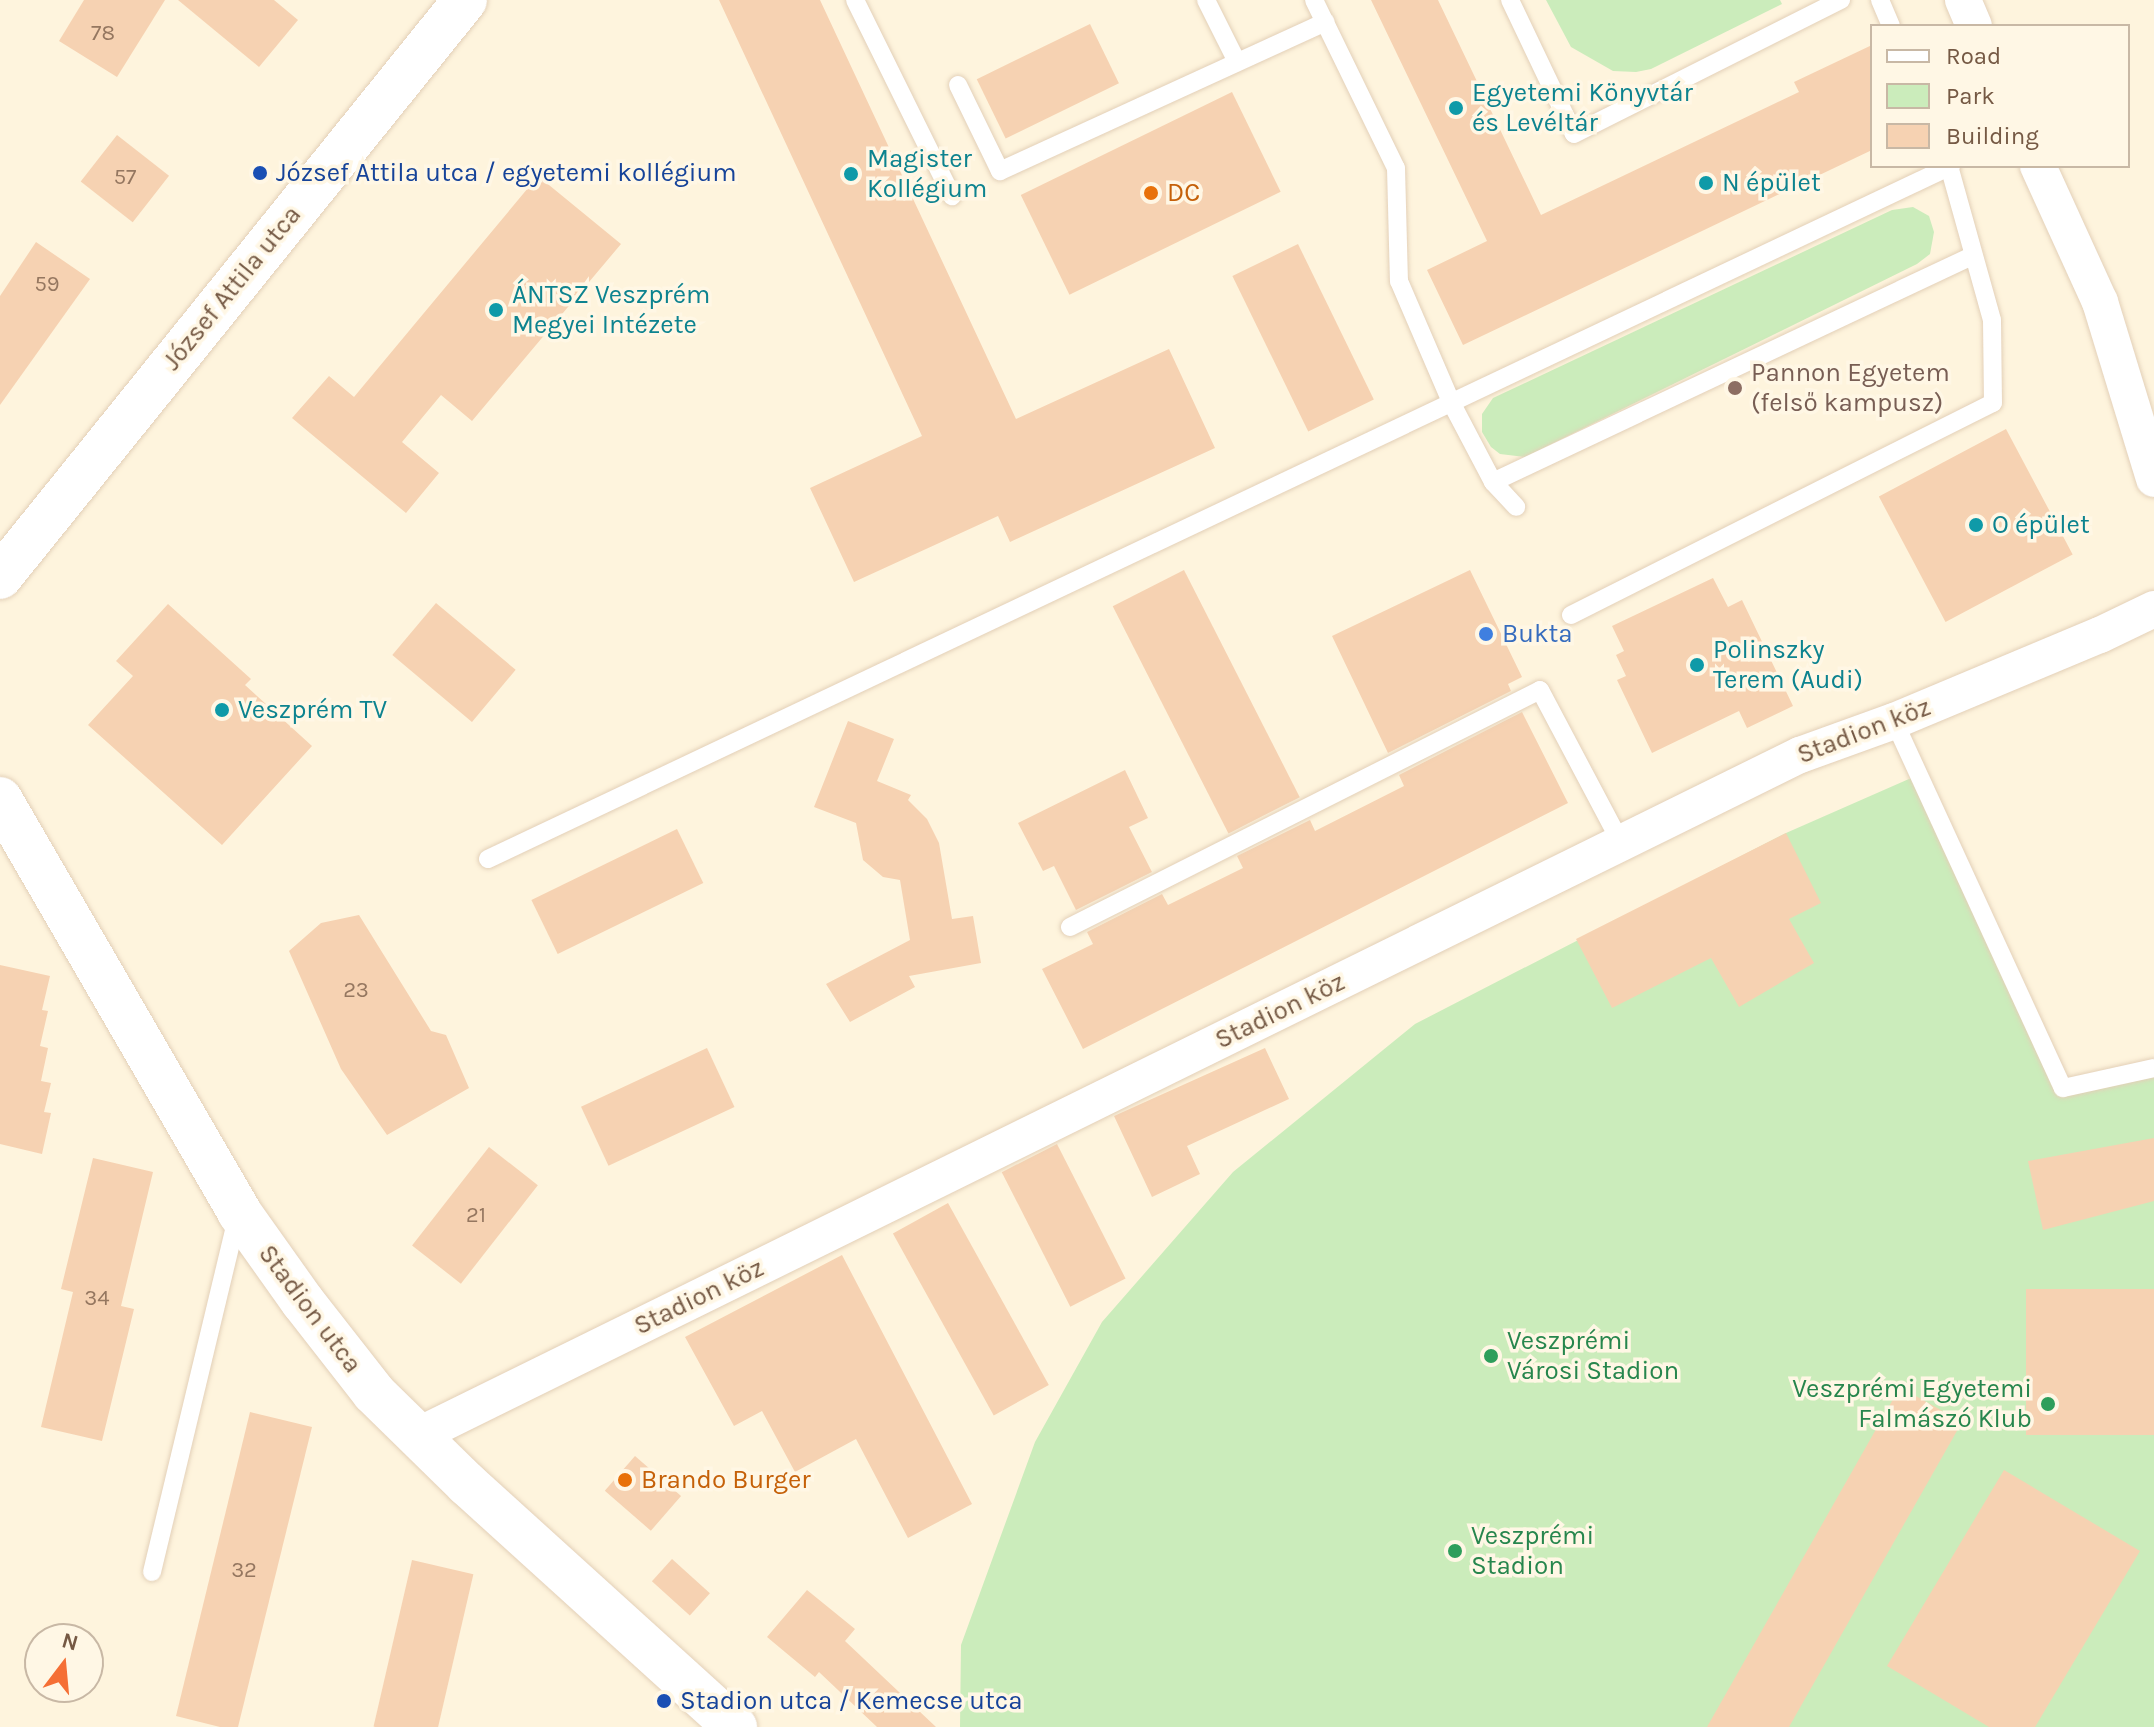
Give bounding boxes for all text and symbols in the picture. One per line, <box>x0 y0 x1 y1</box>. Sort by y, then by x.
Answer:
house number: 78 <box>91 21 115 47</box>
legend <box>1870 24 2130 168</box>
text: Road <box>1946 42 2001 70</box>
place label: Egyetemi Könyvtár és Levéltár <box>1472 77 1693 138</box>
text: Park <box>1946 82 1995 110</box>
marker: Egyetemi Könyvtár és Levéltár <box>1447 99 1465 117</box>
text: Building <box>1946 122 2039 150</box>
place label: Magister Kollégium <box>867 143 987 204</box>
place label: József Attila utca / egyetemi kollégium <box>276 157 736 189</box>
marker: József Attila utca / egyetemi kollégium <box>251 164 269 182</box>
house number: 57 <box>114 165 136 191</box>
marker: Magister Kollégium <box>842 165 860 183</box>
place label: N épület <box>1722 167 1821 199</box>
marker: N épület <box>1697 174 1715 192</box>
place label: DC <box>1167 177 1200 209</box>
marker: DC <box>1142 184 1160 202</box>
street label: József Attila utca <box>156 200 308 376</box>
house number: 59 <box>34 272 60 298</box>
place label: ÁNTSZ Veszprém Megyei Intézete <box>512 279 710 340</box>
marker: ÁNTSZ Veszprém Megyei Intézete <box>487 301 505 319</box>
place label: Pannon Egyetem (felső kampusz) <box>1751 357 1950 418</box>
marker: Pannon Egyetem (felső kampusz) <box>1726 379 1744 397</box>
place label: O épület <box>1992 509 2090 541</box>
marker: O épület <box>1967 516 1985 534</box>
place label: Bukta <box>1502 618 1573 650</box>
marker: Bukta <box>1477 625 1495 643</box>
place label: Polinszky Terem (Audi) <box>1713 634 1863 696</box>
marker: Polinszky Terem (Audi) <box>1688 656 1706 674</box>
street label: Stadion köz <box>1793 691 1935 771</box>
place label: Veszprém TV <box>238 694 387 726</box>
marker: Veszprém TV <box>213 701 231 719</box>
street label: Stadion köz <box>1210 966 1350 1056</box>
house number: 23 <box>343 978 369 1004</box>
house number: 21 <box>466 1203 486 1229</box>
street label: Stadion utca <box>252 1239 368 1379</box>
street label: Stadion köz <box>629 1252 769 1342</box>
house number: 34 <box>84 1286 110 1312</box>
place label: Veszprémi Városi Stadion <box>1507 1325 1679 1386</box>
marker: Veszprémi Városi Stadion <box>1482 1347 1500 1365</box>
place label: Veszprémi Egyetemi Falmászó Klub <box>1792 1373 2032 1434</box>
marker: Veszprémi Egyetemi Falmászó Klub <box>2039 1395 2057 1413</box>
place label: Brando Burger <box>641 1464 811 1496</box>
marker: Brando Burger <box>616 1471 634 1489</box>
place label: Veszprémi Stadion <box>1471 1520 1594 1582</box>
marker: Veszprémi Stadion <box>1446 1542 1464 1560</box>
house number: 32 <box>231 1558 257 1584</box>
north arrow <box>24 1623 104 1703</box>
text: N <box>59 1627 81 1657</box>
place label: Stadion utca / Kemecse utca <box>680 1685 1023 1717</box>
marker: Stadion utca / Kemecse utca <box>655 1692 673 1710</box>

